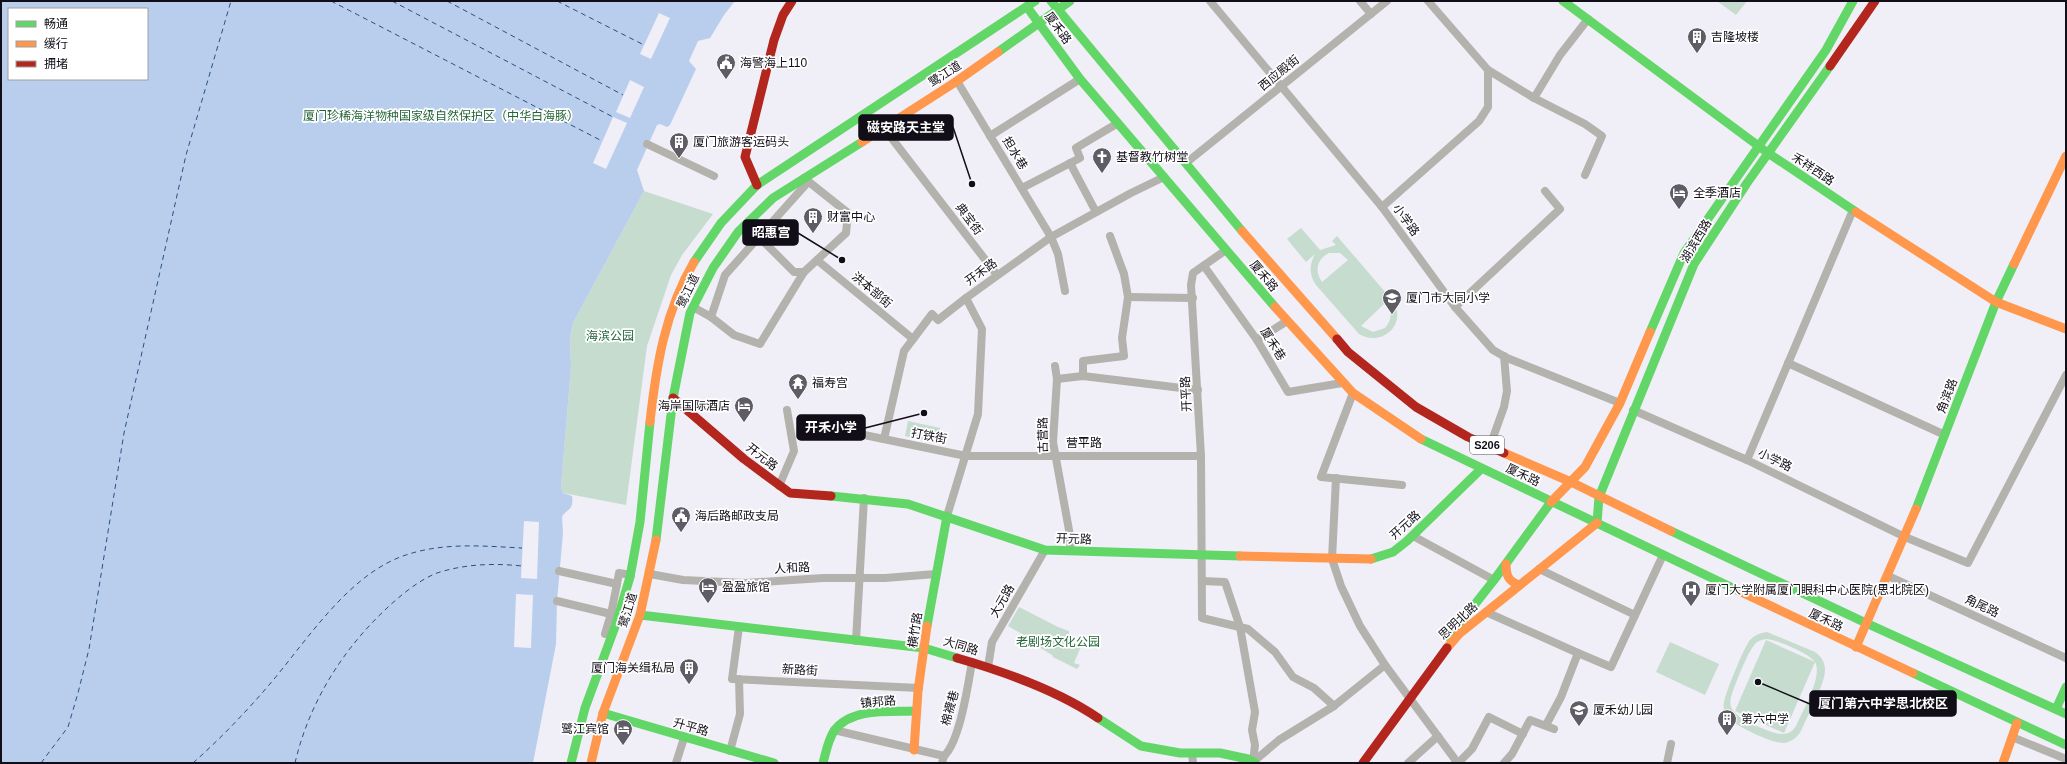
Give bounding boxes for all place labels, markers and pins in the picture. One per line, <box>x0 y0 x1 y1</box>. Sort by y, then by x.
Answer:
building icon: 吉隆坡楼 <box>1686 26 1708 54</box>
place label: 吉隆坡楼 <box>1711 30 1759 44</box>
public building icon: 海警海上110 <box>715 52 737 80</box>
place label: 海警海上110 <box>740 56 807 70</box>
callout: 磁安路天主堂 <box>859 115 953 140</box>
building icon: 厦门旅游客运码头 <box>668 131 690 159</box>
place label: 厦门旅游客运码头 <box>693 135 789 149</box>
church icon: 基督教竹树堂 <box>1091 146 1113 174</box>
place label: 基督教竹树堂 <box>1116 150 1188 164</box>
hotel icon: 全季酒店 <box>1668 182 1690 210</box>
place label: 全季酒店 <box>1693 186 1741 200</box>
building icon: 财富中心 <box>802 206 824 234</box>
place label: 财富中心 <box>827 210 875 224</box>
callout: 昭惠宫 <box>743 220 798 245</box>
school or university icon: 厦门市大同小学 <box>1381 287 1403 315</box>
place label: 厦门市大同小学 <box>1406 291 1490 305</box>
temple icon: 福寿宫 <box>787 372 809 400</box>
place label: 福寿宫 <box>812 376 848 390</box>
hotel icon: 海岸国际酒店 <box>733 395 755 423</box>
place label: 海岸国际酒店 <box>658 399 730 413</box>
callout: 开禾小学 <box>797 415 865 440</box>
public building icon: 海后路邮政支局 <box>670 505 692 533</box>
place label: 海后路邮政支局 <box>695 509 779 523</box>
hotel icon: 盈盈旅馆 <box>697 576 719 604</box>
hospital icon: 厦门大学附属厦门眼科中心医院(思北院区) <box>1680 579 1702 607</box>
place label: 盈盈旅馆 <box>722 580 770 594</box>
place label: 厦门大学附属厦门眼科中心医院(思北院区) <box>1705 583 1929 597</box>
building icon: 厦门海关缉私局 <box>678 657 700 685</box>
place label: 厦门海关缉私局 <box>591 661 675 675</box>
callout: 厦门第六中学思北校区 <box>1810 691 1956 716</box>
school or university icon: 厦禾幼儿园 <box>1568 699 1590 727</box>
place label: 厦禾幼儿园 <box>1593 703 1653 717</box>
building icon: 第六中学 <box>1716 708 1738 736</box>
place label: 第六中学 <box>1741 712 1789 726</box>
hotel icon: 鹭江宾馆 <box>612 718 634 746</box>
place label: 鹭江宾馆 <box>561 722 609 736</box>

